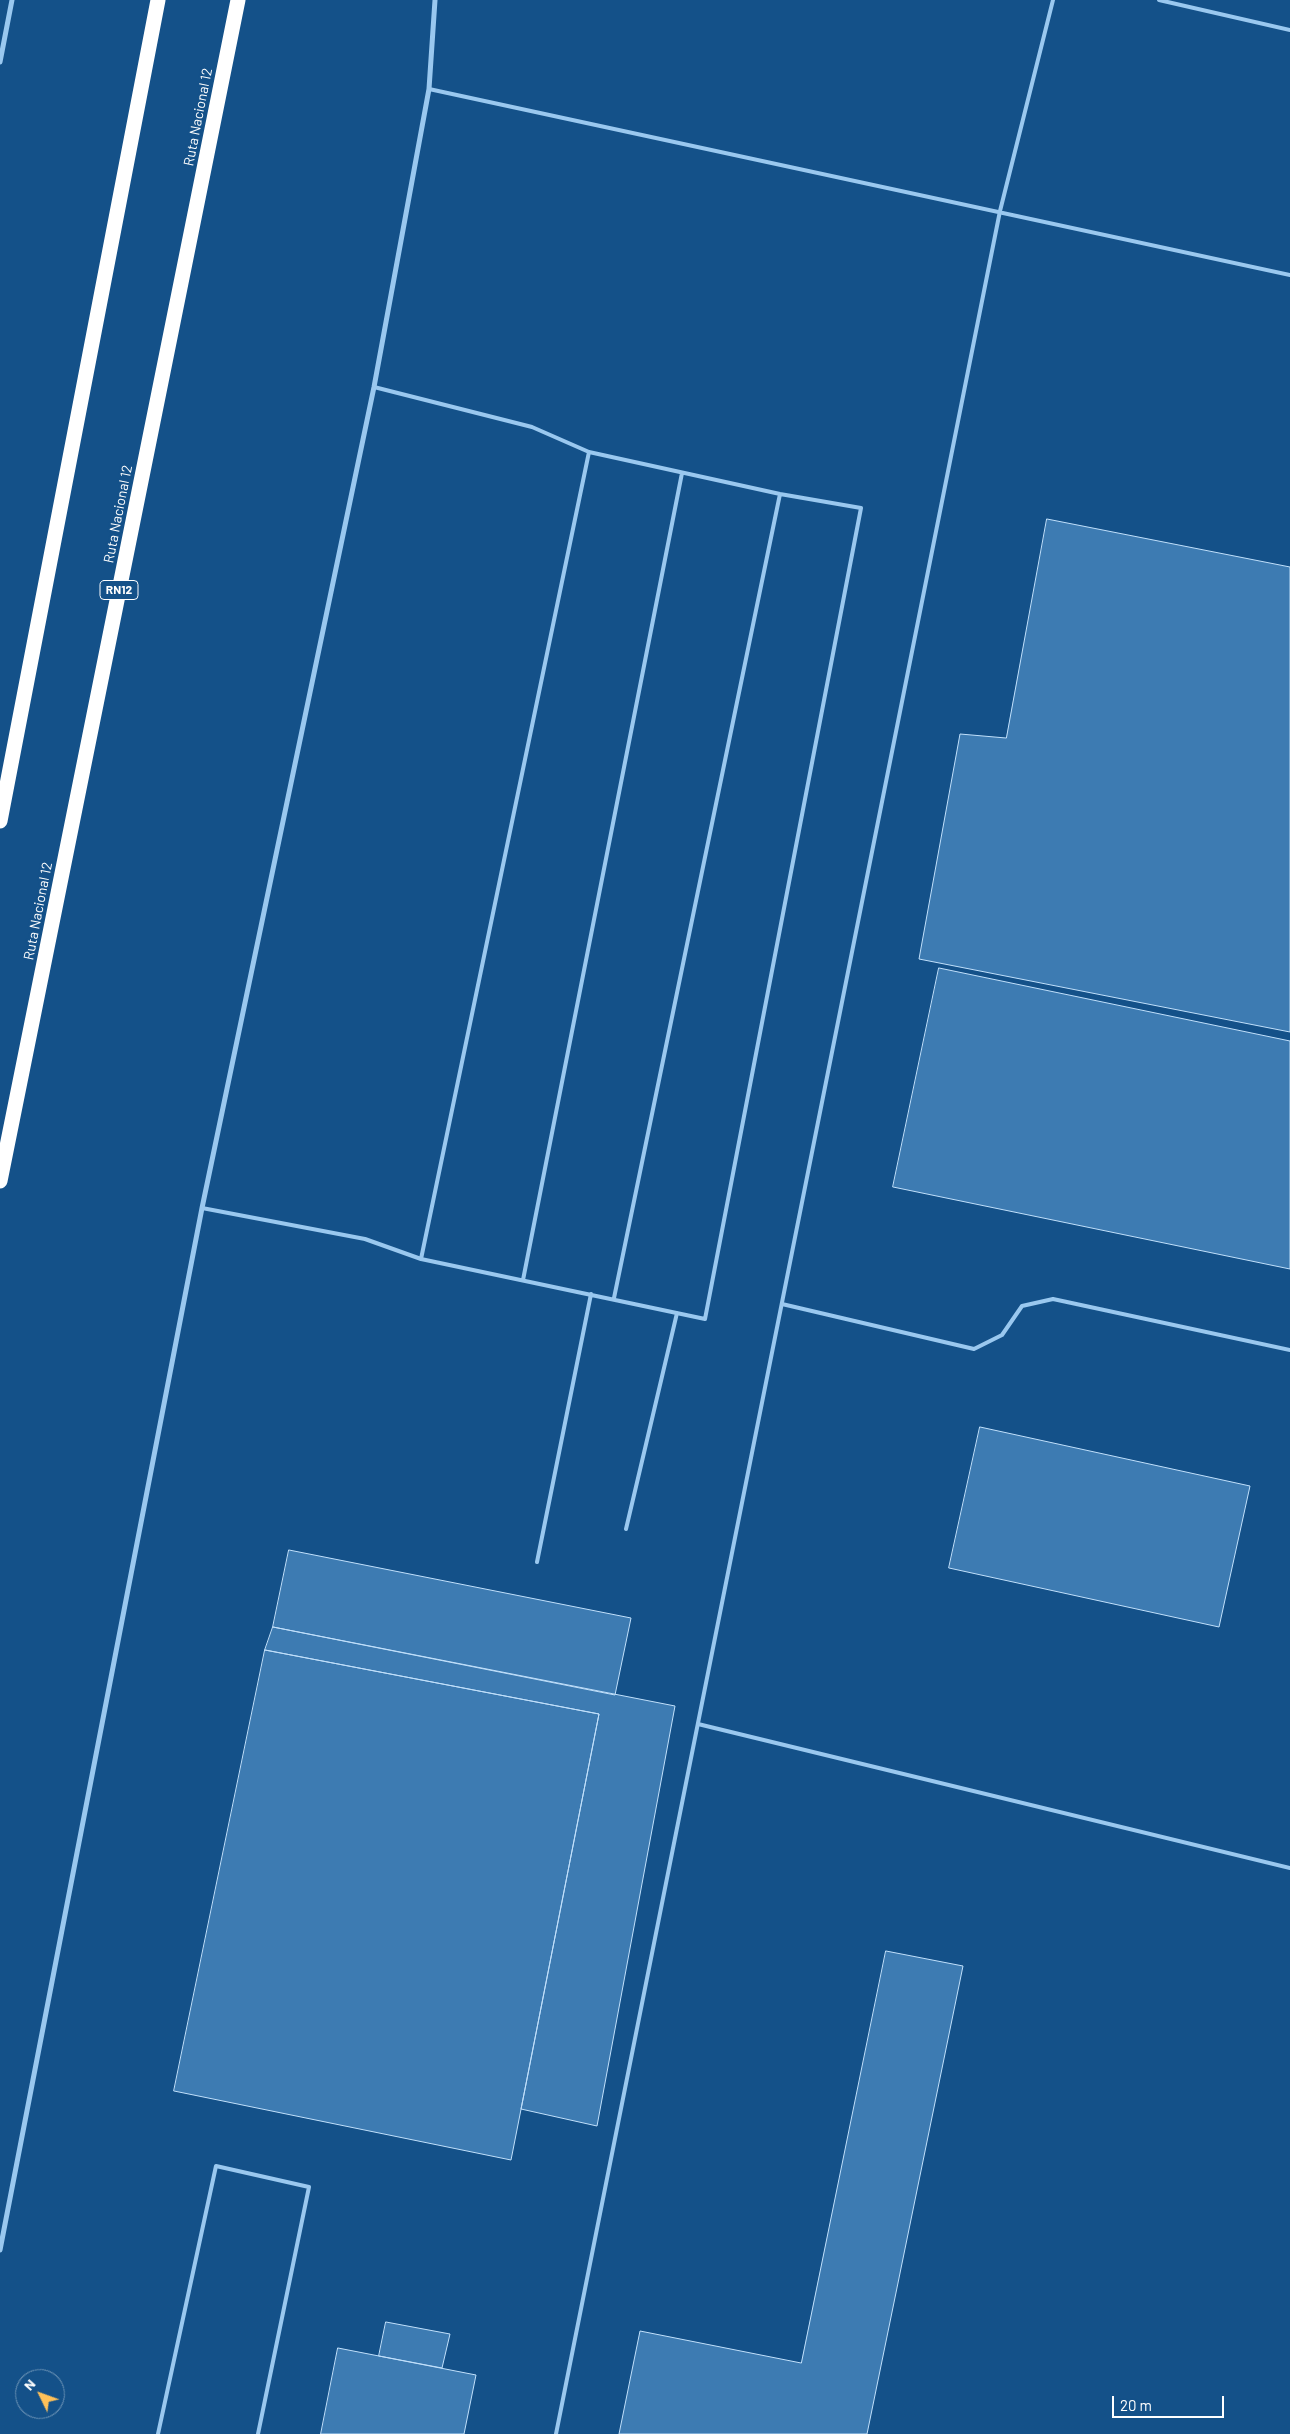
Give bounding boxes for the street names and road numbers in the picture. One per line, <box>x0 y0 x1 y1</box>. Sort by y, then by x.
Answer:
street label: Ruta Nacional 12 <box>180 67 216 167</box>
street label: Ruta Nacional 12 <box>100 464 136 564</box>
road number: RN12 <box>100 580 138 600</box>
street label: Ruta Nacional 12 <box>20 861 56 961</box>

